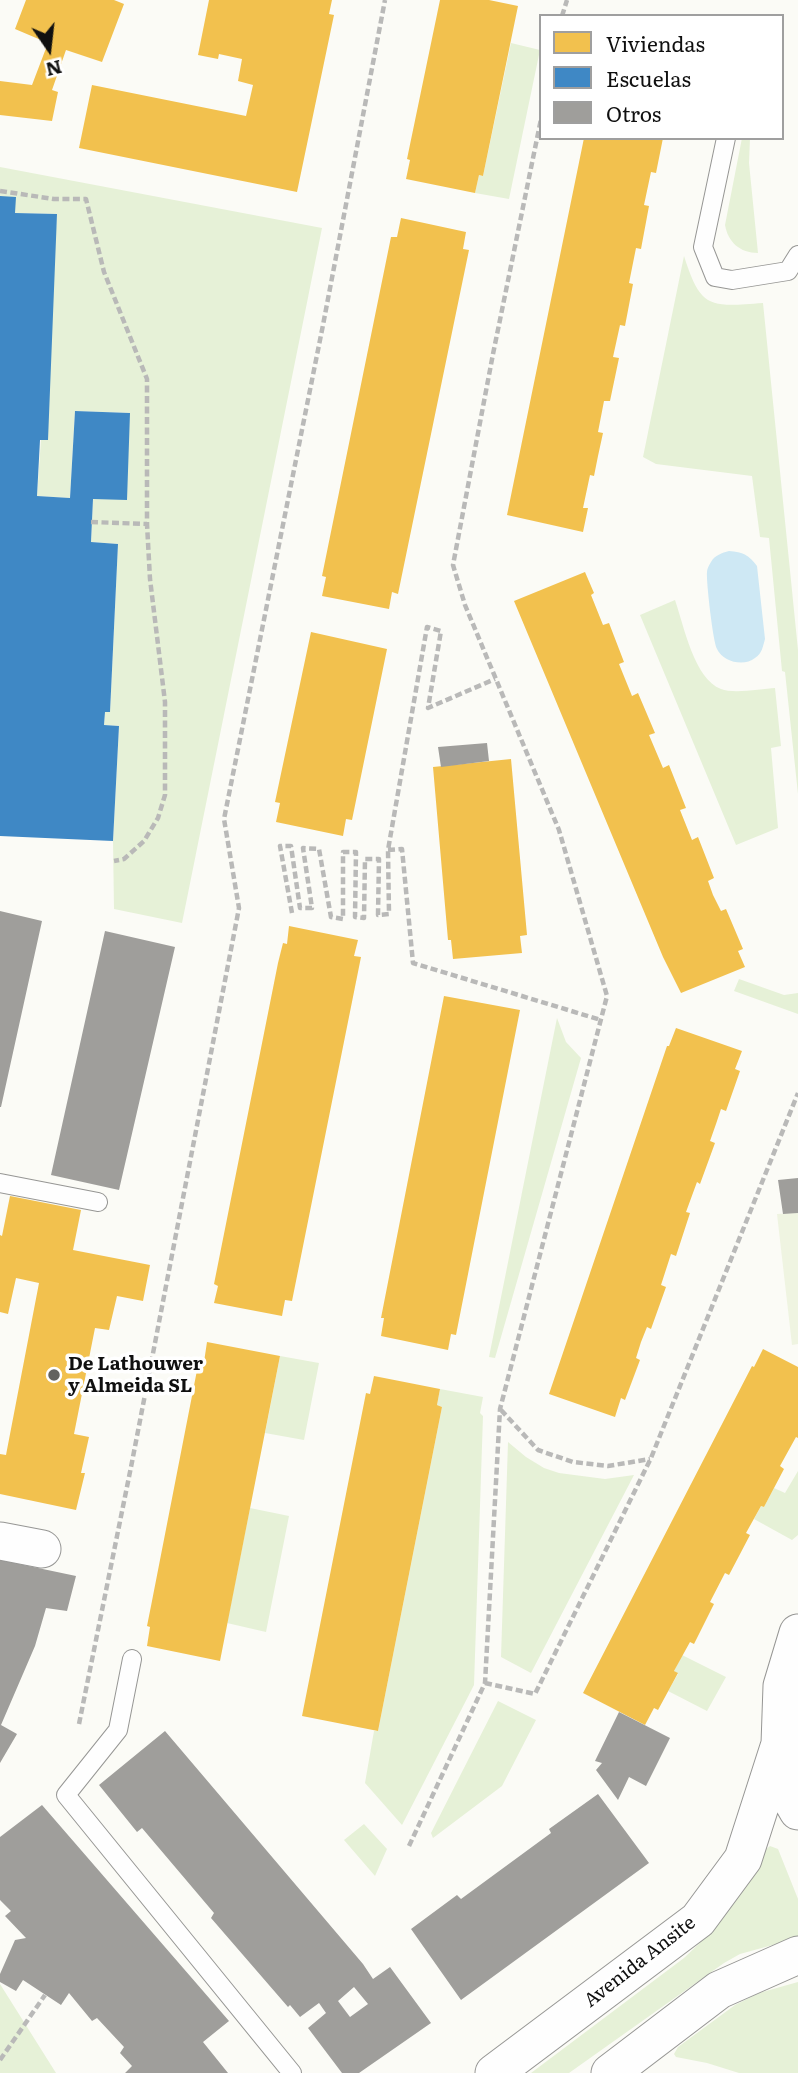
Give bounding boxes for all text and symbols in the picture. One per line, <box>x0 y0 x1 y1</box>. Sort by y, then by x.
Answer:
north arrow <box>14 14 84 84</box>
legend <box>539 14 784 140</box>
text: Viviendas <box>606 27 705 58</box>
text: N <box>43 54 65 85</box>
text: Escuelas <box>606 62 691 93</box>
text: Otros <box>606 97 661 128</box>
place label: De Lathouwer y Almeida SL <box>68 1353 203 1397</box>
marker: De Lathouwer y Almeida SL <box>46 1367 62 1383</box>
street label: Avenida Ansite <box>580 1911 700 2013</box>

